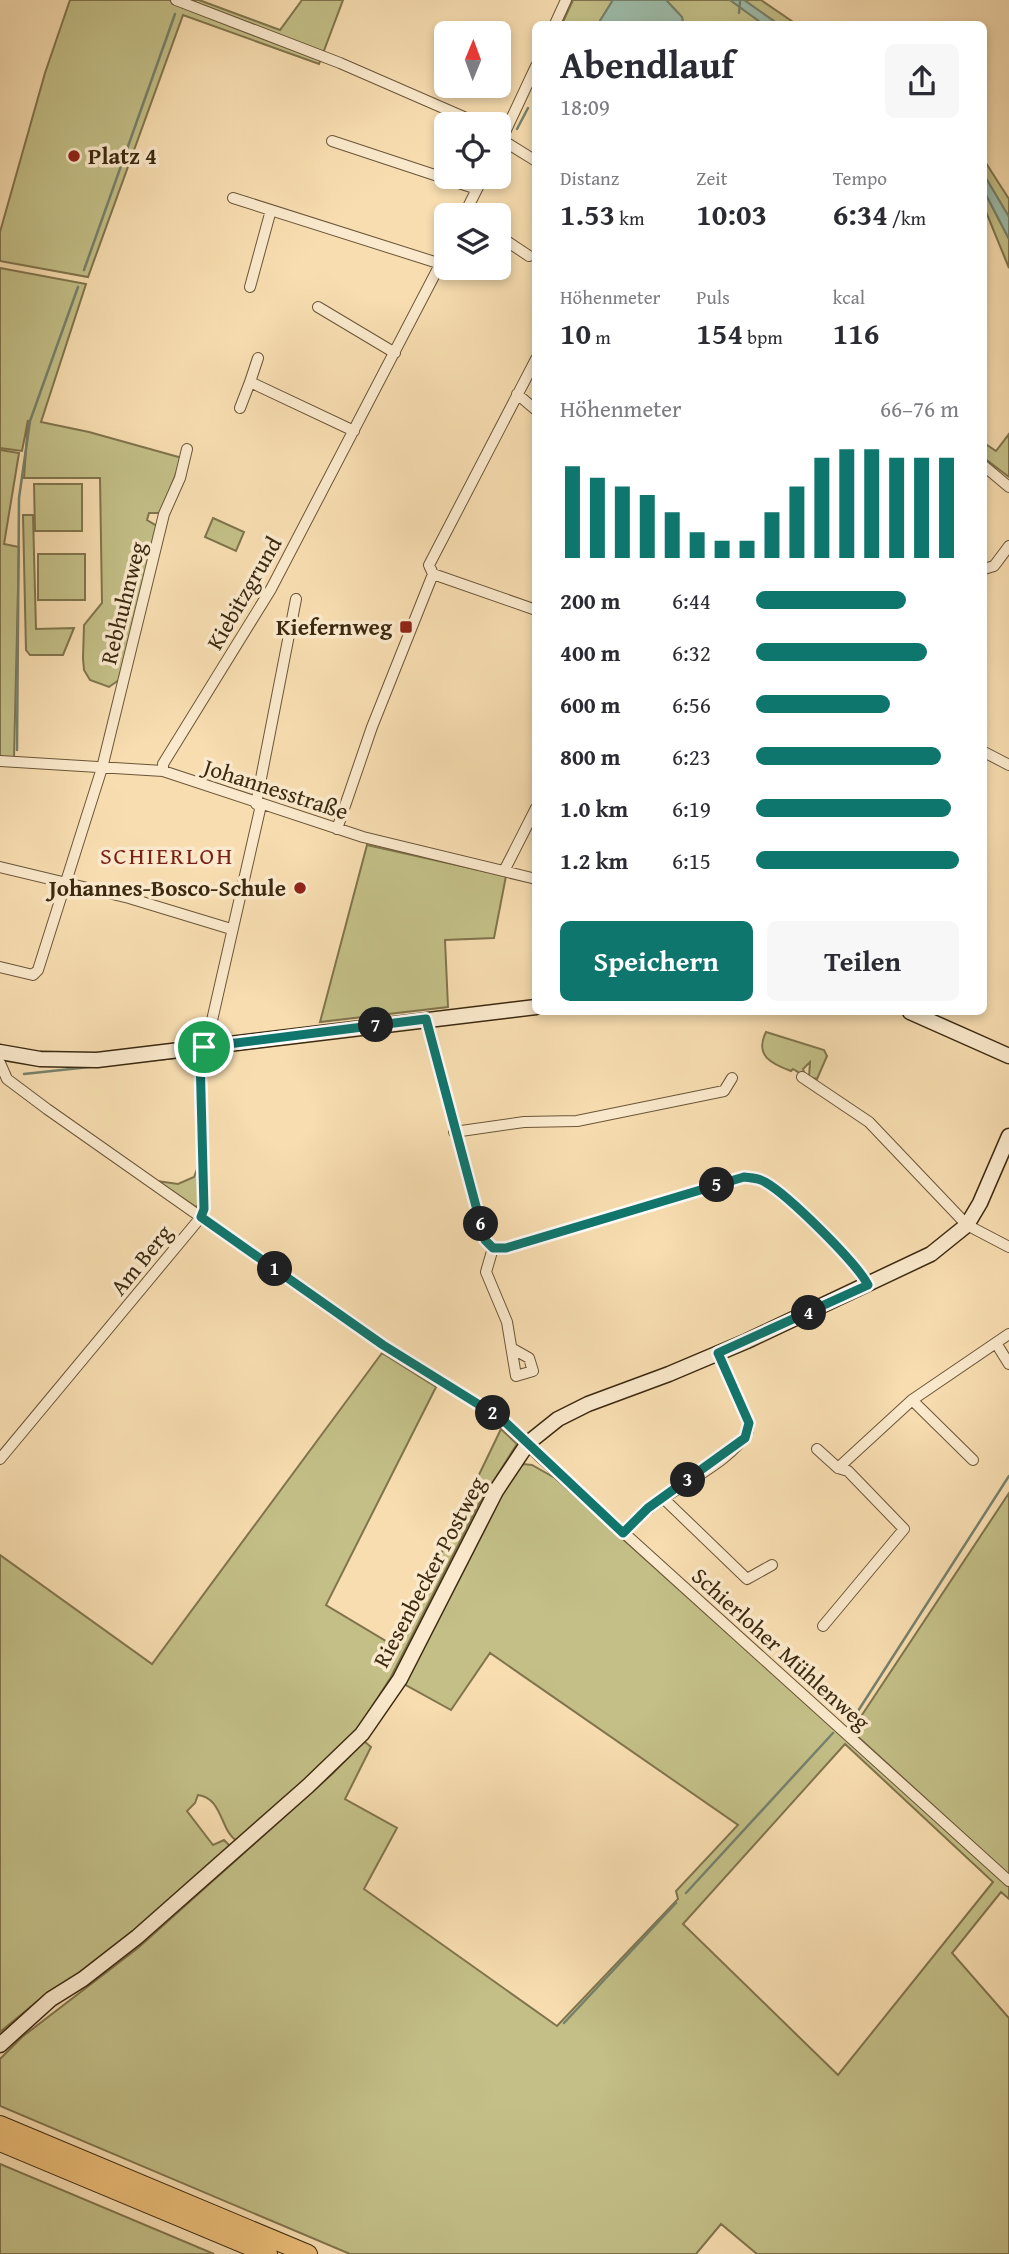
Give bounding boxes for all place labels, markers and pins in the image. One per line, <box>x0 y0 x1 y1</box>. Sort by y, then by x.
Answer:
place label: Platz 4 <box>88 139 157 172</box>
marker: Platz 4 <box>66 148 82 164</box>
place label: Kiefernweg <box>276 610 393 643</box>
marker: Kiefernweg <box>398 619 414 635</box>
place label: Johannes-Bosco-Schule <box>45 871 286 904</box>
marker: Johannes-Bosco-Schule <box>292 880 308 896</box>
pin: 7 <box>358 1007 394 1042</box>
pin <box>174 1017 234 1077</box>
pin: 5 <box>700 1168 734 1202</box>
pin: 6 <box>463 1206 498 1242</box>
pin: 1 <box>258 1252 292 1286</box>
pin: 4 <box>792 1296 826 1330</box>
pin: 2 <box>476 1396 510 1430</box>
pin: 3 <box>670 1462 706 1498</box>

